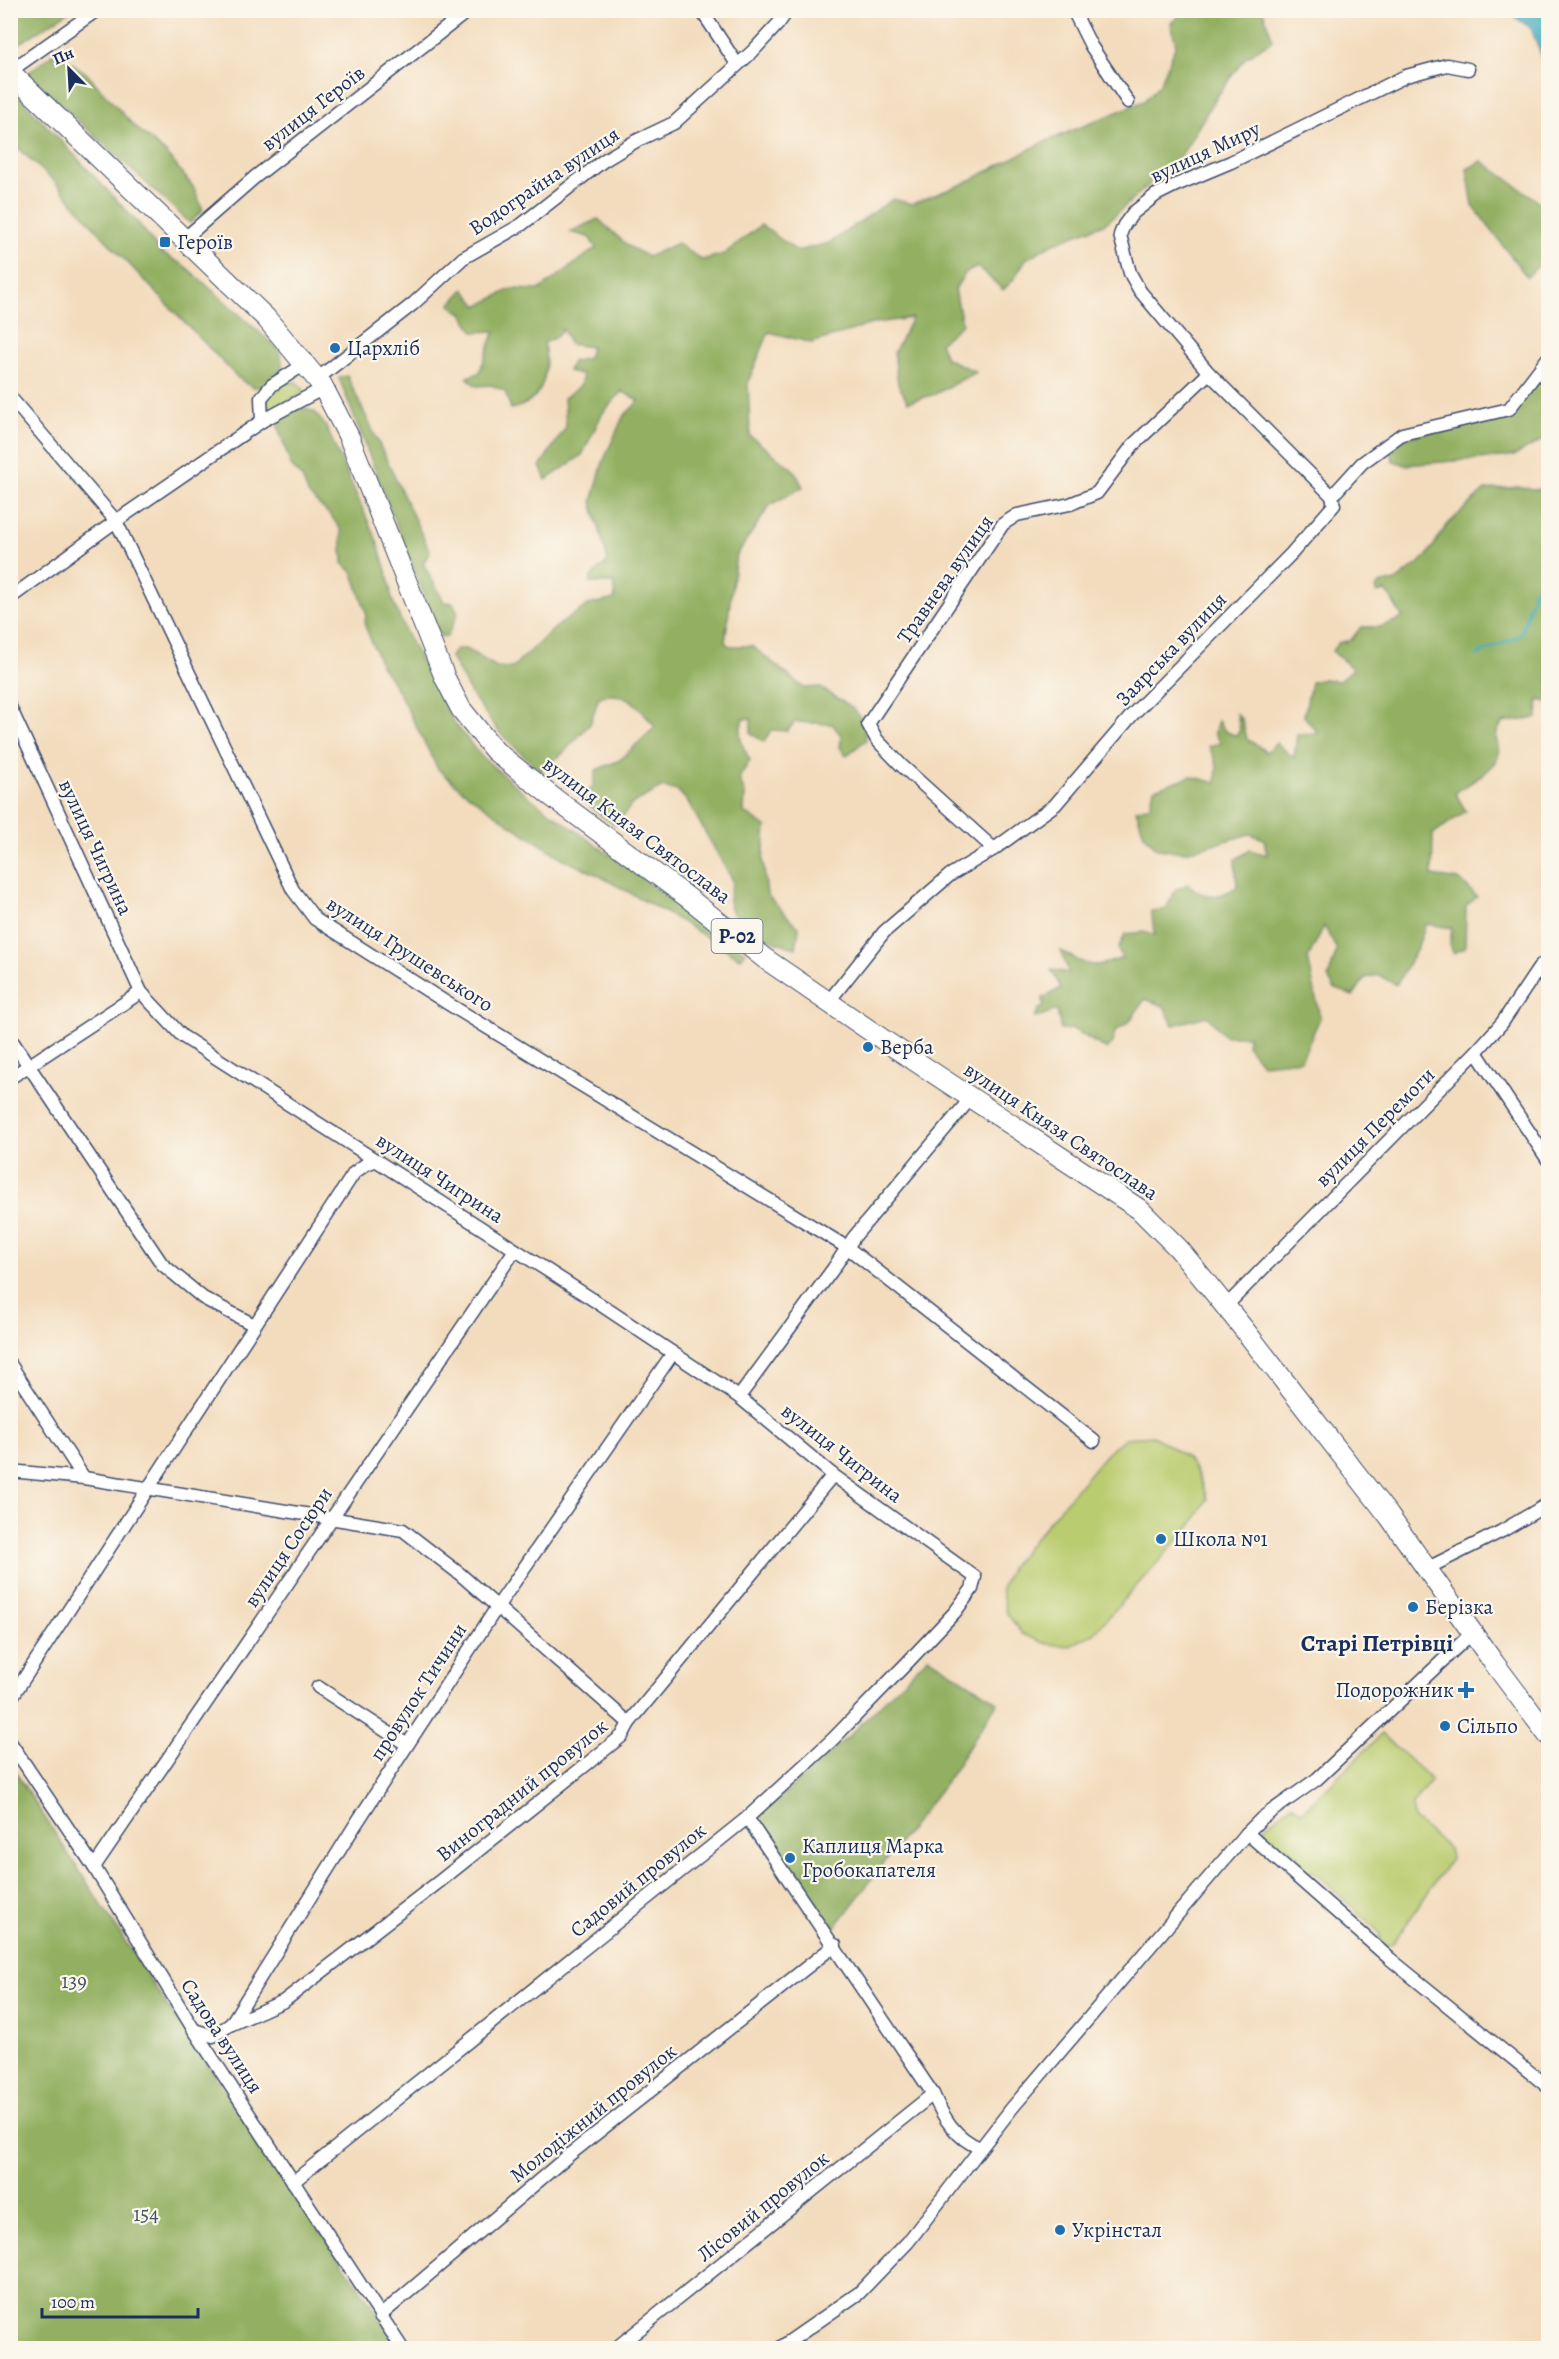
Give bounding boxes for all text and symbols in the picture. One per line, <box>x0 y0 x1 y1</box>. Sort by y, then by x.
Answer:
north arrow <box>39 39 99 99</box>
text: Пн <box>49 42 77 71</box>
street label: вулиця Героїв <box>255 59 371 157</box>
street label: вулиця Миру <box>1145 114 1265 190</box>
street label: Водограйна вулиця <box>463 120 625 242</box>
place label: Героїв <box>177 228 233 256</box>
marker: Героїв <box>158 235 172 249</box>
place label: Цархліб <box>347 334 420 362</box>
marker: Цархліб <box>328 341 342 355</box>
street label: Травнева вулиця <box>890 509 1000 649</box>
street label: Заярська вулиця <box>1109 586 1233 712</box>
street label: вулиця Князя Святослава <box>537 750 737 910</box>
street label: вулиця Чигрина <box>52 775 140 920</box>
street label: вулиця Грушевського <box>321 890 499 1018</box>
road number: Р-02 <box>712 919 762 953</box>
place label: Верба <box>880 1033 934 1061</box>
marker: Верба <box>861 1040 875 1054</box>
street label: вулиця Князя Святослава <box>958 1055 1164 1207</box>
street label: вулиця Перемоги <box>1309 1061 1441 1193</box>
street label: вулиця Чигрина <box>371 1126 509 1230</box>
street label: вулиця Чигрина <box>776 1397 909 1509</box>
street label: вулиця Сосюри <box>237 1481 339 1613</box>
place label: Школа №1 <box>1173 1525 1268 1553</box>
marker: Школа №1 <box>1154 1532 1168 1546</box>
place label: Берізка <box>1425 1593 1494 1621</box>
marker: Берізка <box>1406 1600 1420 1614</box>
street label: провулок Тичини <box>363 1618 473 1766</box>
district label: Старі Петрівці <box>1301 1627 1453 1659</box>
place label: Подорожник <box>1335 1676 1454 1704</box>
marker: Подорожник <box>1459 1683 1473 1697</box>
street label: Виноградний провулок <box>430 1712 614 1868</box>
place label: Сільпо <box>1457 1712 1518 1740</box>
marker: Сільпо <box>1438 1719 1452 1733</box>
street label: Садовий провулок <box>564 1816 712 1944</box>
place label: Каплиця Марка Гробокапателя <box>802 1832 944 1884</box>
marker: Каплиця Марка Гробокапателя <box>783 1851 797 1865</box>
park label: 139 <box>61 1967 87 1995</box>
street label: Садова вулиця <box>174 1973 270 2099</box>
street label: Молодіжний провулок <box>504 2037 682 2189</box>
street label: Лісовий провулок <box>691 2144 835 2268</box>
park label: 154 <box>133 2200 159 2228</box>
place label: Укрінстал <box>1072 2216 1162 2244</box>
marker: Укрінстал <box>1053 2223 1067 2237</box>
scale bar <box>42 2281 198 2319</box>
text: 100 m <box>51 2290 95 2314</box>

